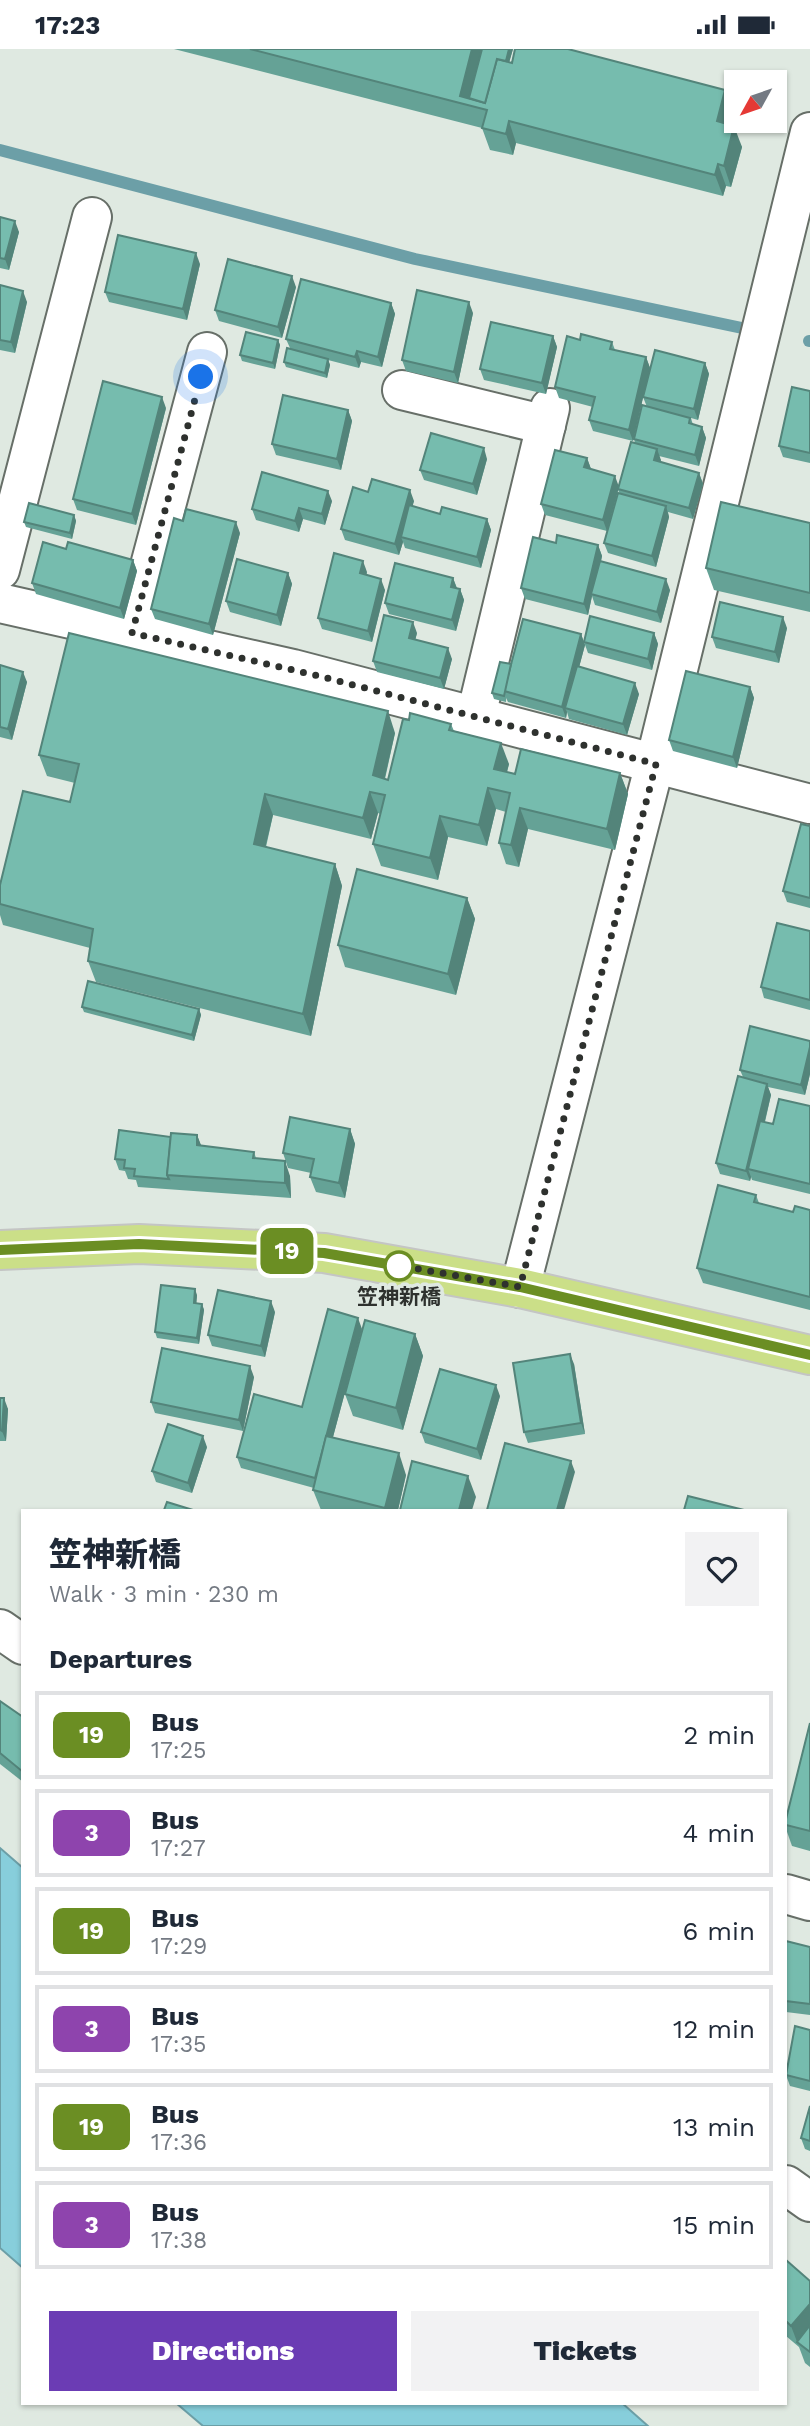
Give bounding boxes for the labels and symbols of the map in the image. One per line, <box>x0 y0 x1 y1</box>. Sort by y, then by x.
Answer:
north arrow <box>724 70 788 133</box>
your location <box>183 359 218 394</box>
line badge: 19 <box>256 1228 318 1274</box>
marker: 笠神新橋 <box>384 1251 414 1281</box>
place label: 笠神新橋 <box>357 1284 441 1309</box>

